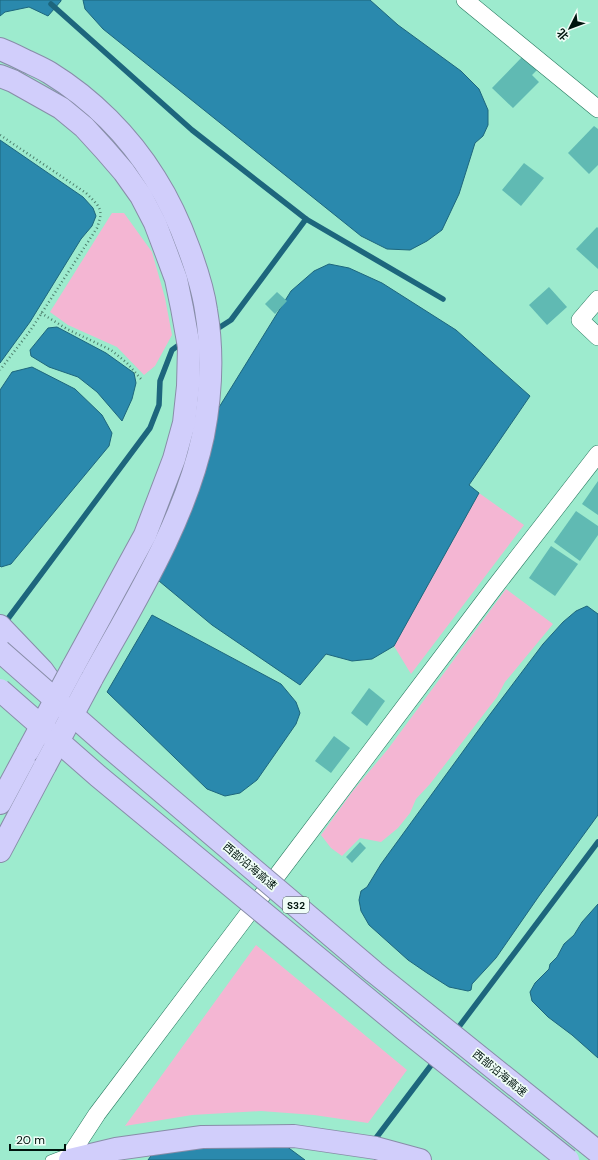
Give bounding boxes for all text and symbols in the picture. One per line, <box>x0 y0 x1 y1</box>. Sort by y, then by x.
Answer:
north arrow <box>550 8 590 48</box>
text: 北 <box>554 26 571 43</box>
street label: 西部沿海高速 <box>220 839 280 893</box>
road number: S32 <box>283 897 309 913</box>
street label: 西部沿海高速 <box>470 1047 530 1099</box>
scale bar <box>10 1126 65 1152</box>
text: 20 m <box>16 1132 45 1148</box>

